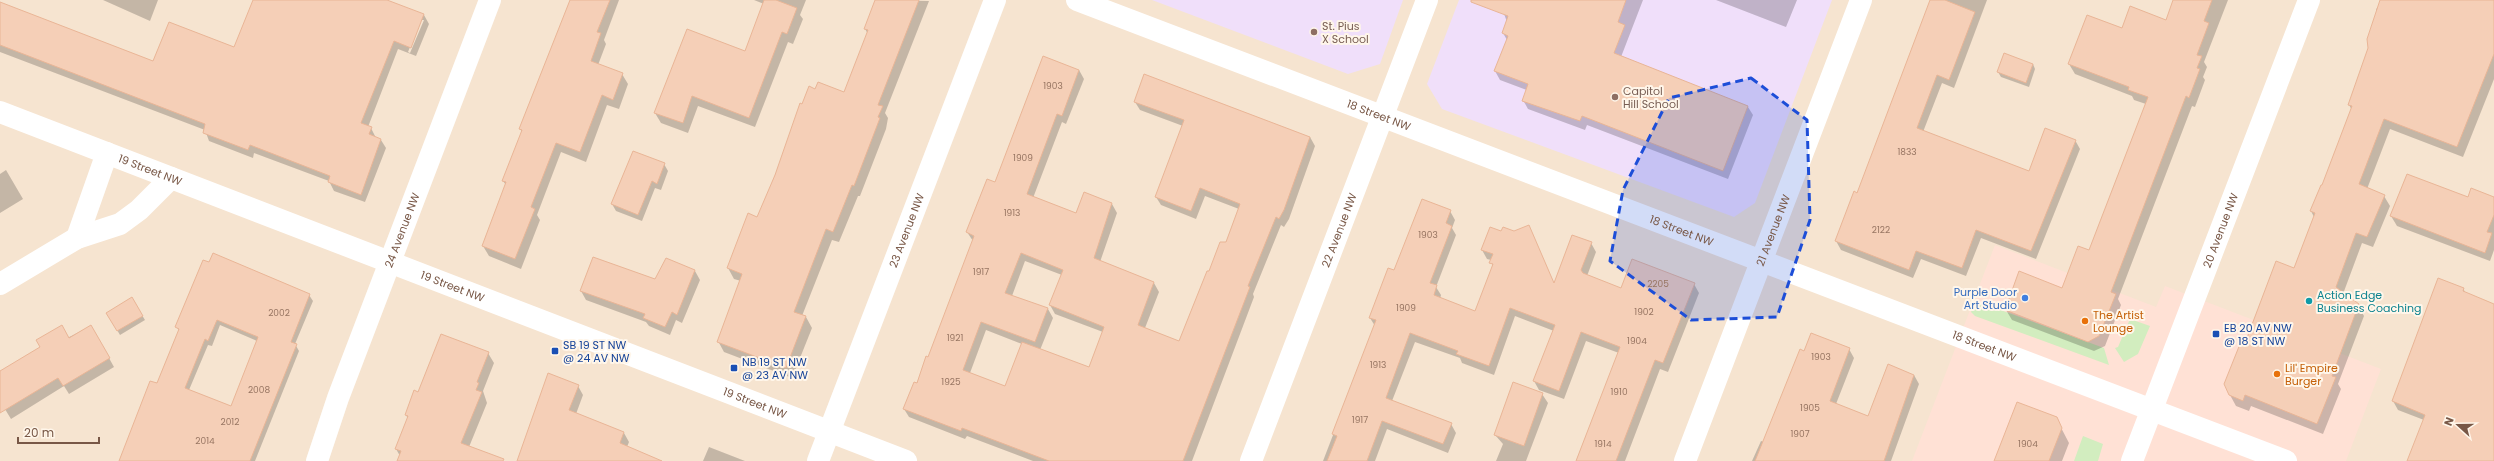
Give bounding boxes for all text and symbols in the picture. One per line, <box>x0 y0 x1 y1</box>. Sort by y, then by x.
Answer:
place label: St. Pius X School <box>1322 18 1369 47</box>
marker: St. Pius X School <box>1309 27 1319 37</box>
house number: 1903 <box>1043 80 1063 92</box>
place label: Capitol Hill School <box>1623 83 1679 112</box>
marker: Capitol Hill School <box>1610 92 1620 102</box>
street label: 18 Street NW <box>1345 96 1413 135</box>
house number: 1833 <box>1897 146 1917 158</box>
street label: 19 Street NW <box>116 150 185 189</box>
house number: 1909 <box>1013 152 1033 164</box>
street label: 24 Avenue NW <box>381 190 424 270</box>
street label: 20 Avenue NW <box>2199 190 2242 270</box>
street label: 23 Avenue NW <box>885 191 928 270</box>
street label: 22 Avenue NW <box>1318 191 1361 270</box>
street label: 21 Avenue NW <box>1752 192 1794 268</box>
house number: 1913 <box>1004 207 1020 219</box>
street label: 18 Street NW <box>1647 211 1716 250</box>
house number: 2122 <box>1872 224 1890 236</box>
house number: 1903 <box>1418 229 1438 241</box>
house number: 1917 <box>973 266 989 278</box>
street label: 19 Street NW <box>418 267 487 306</box>
house number: 2205 <box>1647 278 1669 290</box>
place label: Purple Door Art Studio <box>1954 284 2017 313</box>
place label: Action Edge Business Coaching <box>2317 287 2421 316</box>
marker: Purple Door Art Studio <box>2020 293 2030 303</box>
marker: Action Edge Business Coaching <box>2304 296 2314 306</box>
house number: 1909 <box>1396 302 1416 314</box>
house number: 1902 <box>1634 306 1654 318</box>
house number: 2002 <box>268 307 290 319</box>
place label: The Artist Lounge <box>2093 307 2144 336</box>
marker: The Artist Lounge <box>2080 316 2090 326</box>
place label: EB 20 AV NW @ 18 ST NW <box>2224 320 2292 349</box>
street label: 18 Street NW <box>1950 327 2019 365</box>
marker: EB 20 AV NW @ 18 ST NW <box>2211 329 2221 339</box>
house number: 1921 <box>947 332 963 344</box>
house number: 1904 <box>1627 335 1647 347</box>
place label: SB 19 ST NW @ 24 AV NW <box>563 337 630 366</box>
marker: SB 19 ST NW @ 24 AV NW <box>550 346 560 356</box>
house number: 1903 <box>1811 351 1831 363</box>
place label: NB 19 ST NW @ 23 AV NW <box>742 354 808 383</box>
house number: 1913 <box>1370 359 1386 371</box>
place label: Lil' Empire Burger <box>2285 360 2338 389</box>
marker: NB 19 ST NW @ 23 AV NW <box>729 363 739 373</box>
marker: Lil' Empire Burger <box>2272 369 2282 379</box>
house number: 1925 <box>941 376 961 388</box>
street label: 19 Street NW <box>721 383 789 422</box>
house number: 2008 <box>248 384 270 396</box>
house number: 1910 <box>1610 386 1628 398</box>
house number: 1905 <box>1800 402 1820 414</box>
north arrow <box>2438 405 2478 445</box>
house number: 1917 <box>1352 414 1368 426</box>
text: N <box>2440 415 2458 428</box>
house number: 2012 <box>221 416 239 428</box>
scale bar <box>18 419 99 445</box>
text: 20 m <box>24 424 54 441</box>
house number: 1907 <box>1790 428 1810 440</box>
house number: 2014 <box>195 435 215 447</box>
house number: 1914 <box>1594 438 1612 450</box>
house number: 1904 <box>2018 438 2038 450</box>

